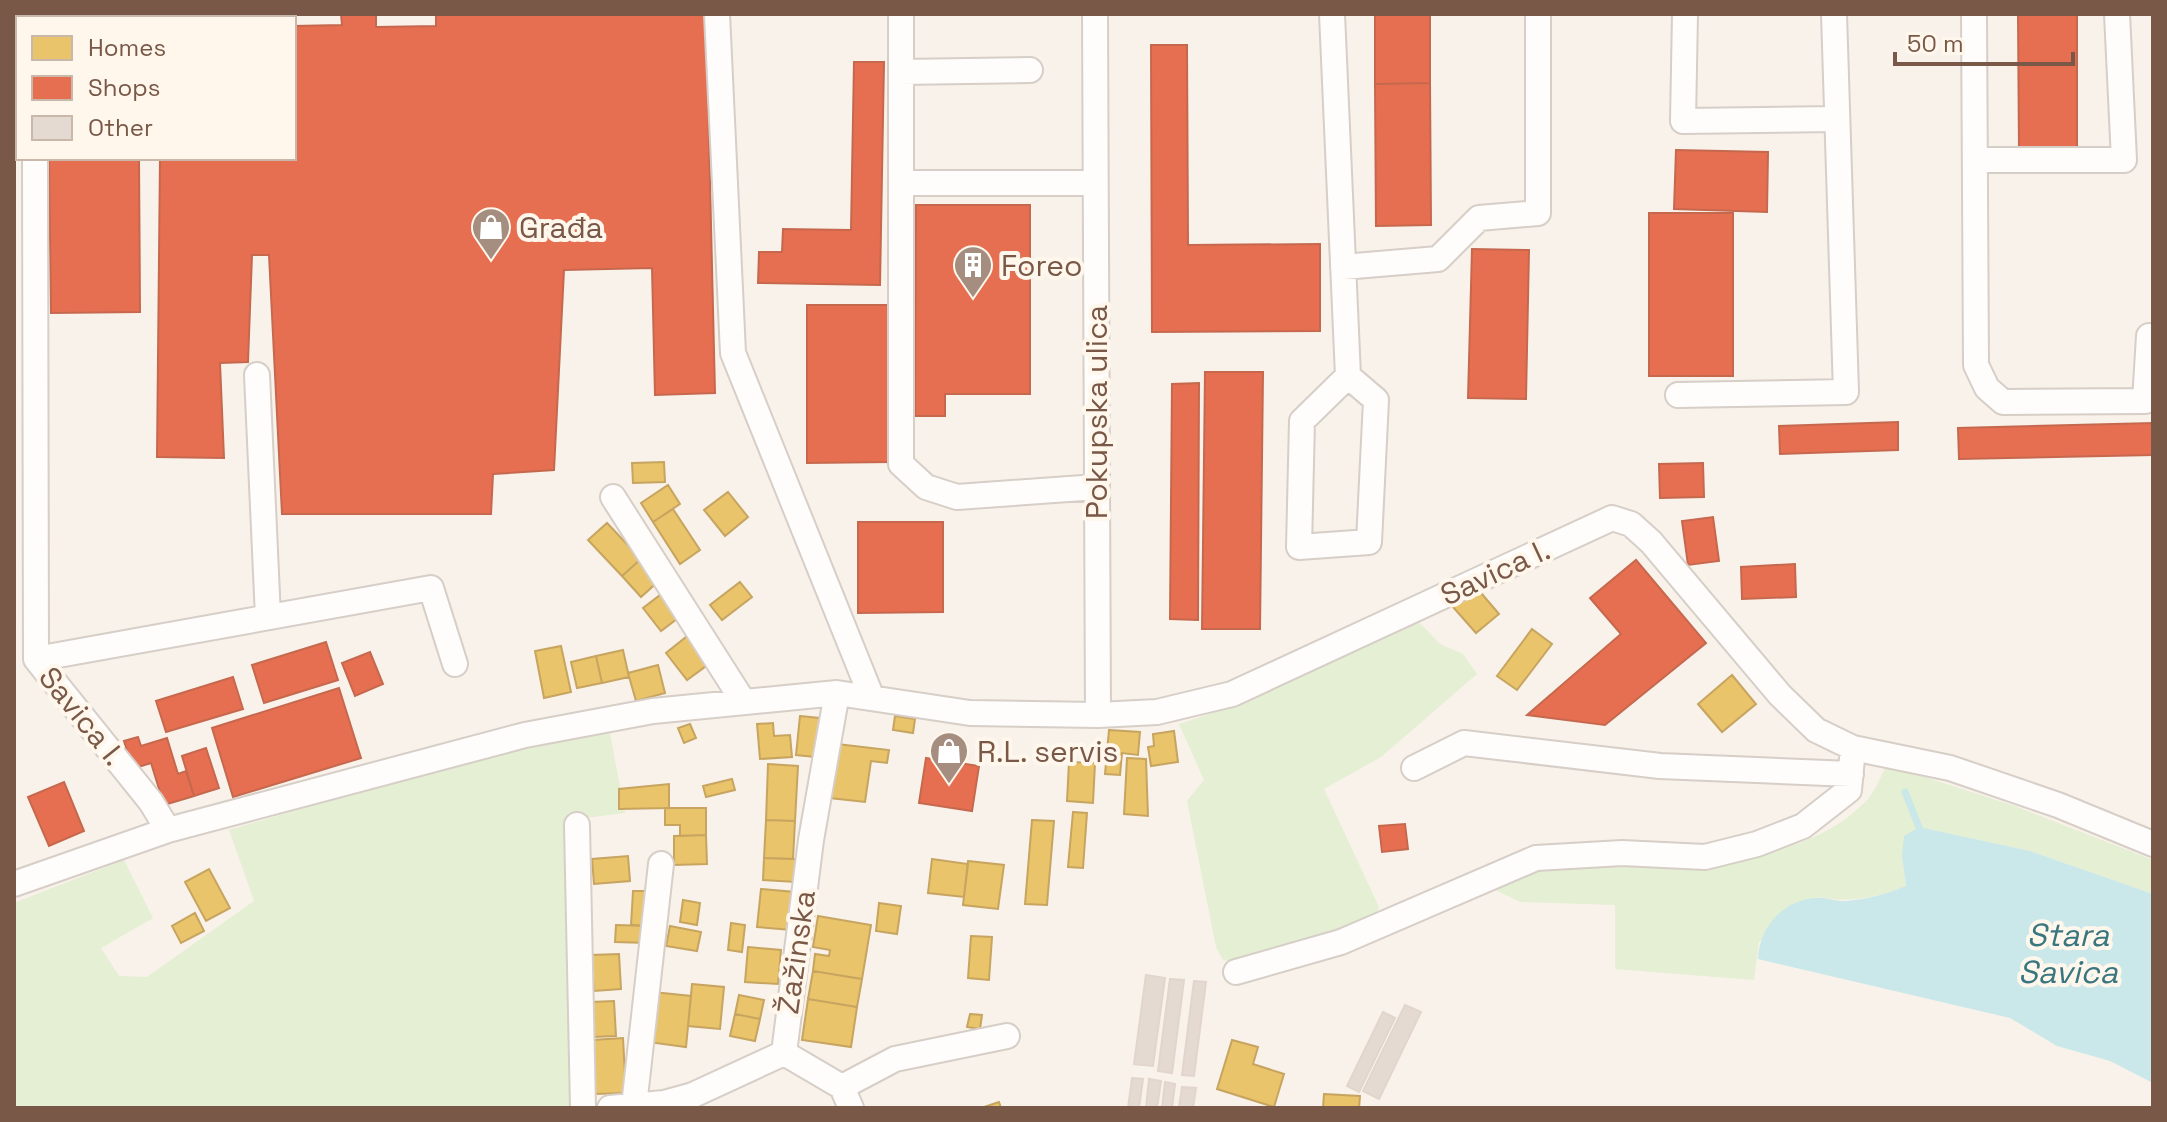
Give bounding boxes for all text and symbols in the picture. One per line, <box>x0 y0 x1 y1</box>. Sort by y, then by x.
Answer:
legend <box>16 16 296 160</box>
scale bar <box>1895 16 2073 66</box>
text: 50 m <box>1907 28 1964 59</box>
text: Homes <box>88 32 166 63</box>
text: Shops <box>88 72 160 103</box>
text: Other <box>88 112 153 143</box>
shop icon: Građa <box>470 206 512 261</box>
place label: Građa <box>519 208 603 247</box>
building icon: Foreo <box>952 244 994 299</box>
place label: Foreo <box>1001 246 1083 285</box>
street label: Pokupska ulica <box>1077 305 1116 519</box>
street label: Savica I. <box>1434 530 1556 614</box>
street label: Savica I. <box>30 659 134 773</box>
shop icon: R.L. servis <box>928 730 970 785</box>
place label: R.L. servis <box>977 732 1118 771</box>
street label: Žažinska <box>768 887 824 1017</box>
water label: Stara Savica <box>2018 915 2118 992</box>

